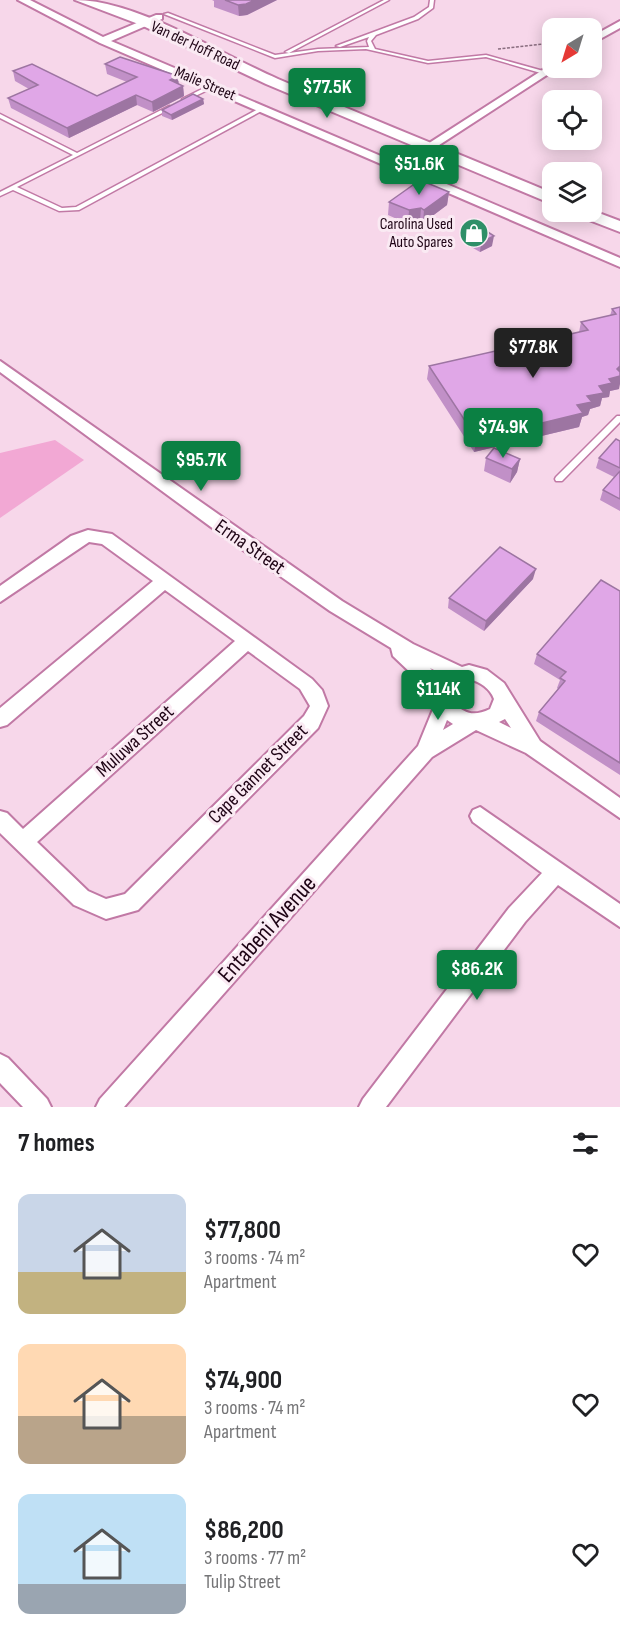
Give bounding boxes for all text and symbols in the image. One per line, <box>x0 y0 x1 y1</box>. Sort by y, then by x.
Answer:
street label: Van der Hoff Road <box>148 17 242 75</box>
north arrow <box>542 18 602 78</box>
map controls <box>542 18 602 222</box>
street label: Malie Street <box>172 63 239 105</box>
pin: $77.5K <box>278 68 376 119</box>
text: $77.5K <box>302 75 352 99</box>
button: locate <box>542 90 602 150</box>
pin: $51.6K <box>370 145 468 196</box>
text: $51.6K <box>394 152 444 176</box>
button: layers <box>542 162 602 222</box>
place label: Carolina Used Auto Spares <box>380 215 453 252</box>
shop icon: Carolina Used Auto Spares <box>458 217 490 249</box>
pin: $77.8K <box>484 328 582 379</box>
text: $77.8K <box>508 335 558 359</box>
pin: $74.9K <box>454 408 552 459</box>
text: $74.9K <box>478 415 528 439</box>
pin: $95.7K <box>152 441 250 492</box>
text: $95.7K <box>176 448 227 472</box>
street label: Erma Street <box>210 514 290 580</box>
pin: $114K <box>396 670 480 721</box>
text: $114K <box>415 677 461 701</box>
street label: Muluwa Street <box>91 700 179 782</box>
street label: Cape Gannet Street <box>203 719 313 829</box>
street label: Entabeni Avenue <box>212 870 322 988</box>
pin: $86.2K <box>428 950 526 1001</box>
text: $86.2K <box>451 957 503 981</box>
icon: filters <box>569 1127 602 1160</box>
text: 7 homes <box>18 1128 95 1159</box>
text: $77,800 <box>204 1215 281 1246</box>
icon: home <box>66 1218 138 1290</box>
icon: heart <box>569 1238 602 1271</box>
text: 3 rooms · 74 m² <box>204 1246 306 1270</box>
text: Apartment <box>204 1270 277 1294</box>
text: $74,900 <box>204 1365 282 1396</box>
icon: home <box>66 1368 138 1440</box>
icon: heart <box>569 1388 602 1421</box>
text: 3 rooms · 74 m² <box>204 1396 306 1420</box>
text: Apartment <box>204 1420 277 1444</box>
text: $86,200 <box>204 1515 284 1546</box>
icon: home <box>66 1518 138 1590</box>
icon: heart <box>569 1538 602 1571</box>
text: 3 rooms · 77 m² <box>204 1546 306 1570</box>
text: Tulip Street <box>204 1570 281 1594</box>

